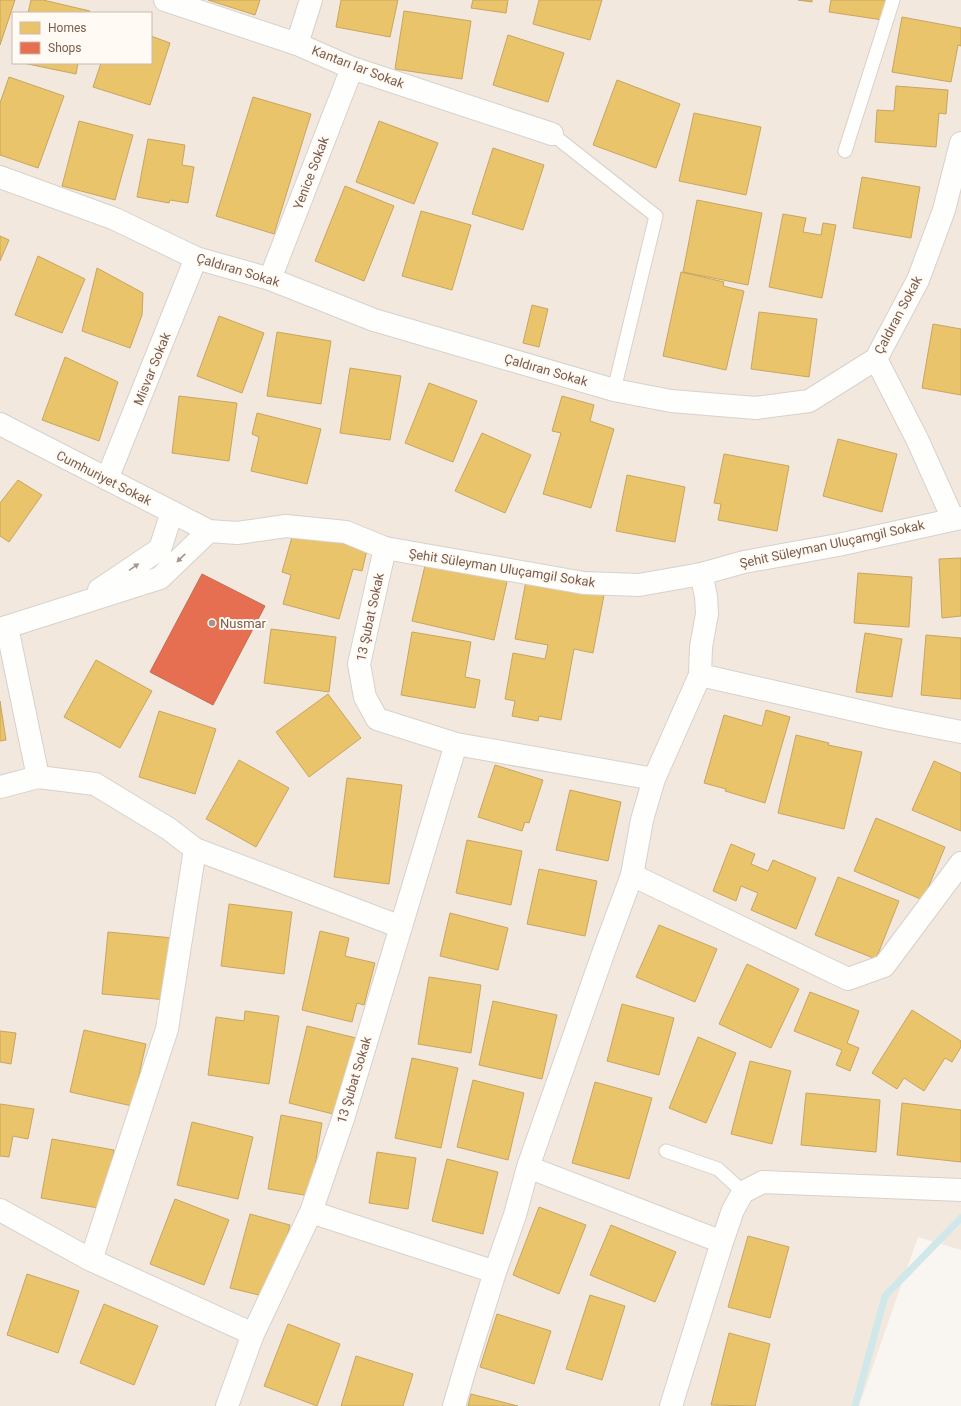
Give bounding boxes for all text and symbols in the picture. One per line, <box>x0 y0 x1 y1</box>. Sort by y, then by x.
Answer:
legend <box>12 12 152 64</box>
text: Homes <box>48 21 86 35</box>
text: Shops <box>48 41 82 55</box>
street label: Kantarı lar Sokak <box>310 42 407 92</box>
street label: Yenice Sokak <box>290 134 332 212</box>
street label: Çaldıran Sokak <box>195 250 282 290</box>
street label: Çaldıran Sokak <box>871 273 925 357</box>
street label: Misvar Sokak <box>131 330 174 408</box>
street label: Çaldıran Sokak <box>502 351 590 389</box>
street label: Cumhuriyet Sokak <box>54 448 154 509</box>
street label: Şehit Süleyman Uluçamgil Sokak <box>738 517 926 571</box>
street label: Şehit Süleyman Uluçamgil Sokak <box>408 546 597 590</box>
one-way arrow <box>176 554 186 563</box>
one-way arrow <box>129 563 139 571</box>
street label: 13 Şubat Sokak <box>353 571 387 663</box>
place label: Nusmar <box>220 616 267 631</box>
marker: Nusmar <box>207 618 217 628</box>
street label: 13 Şubat Sokak <box>334 1034 374 1125</box>

